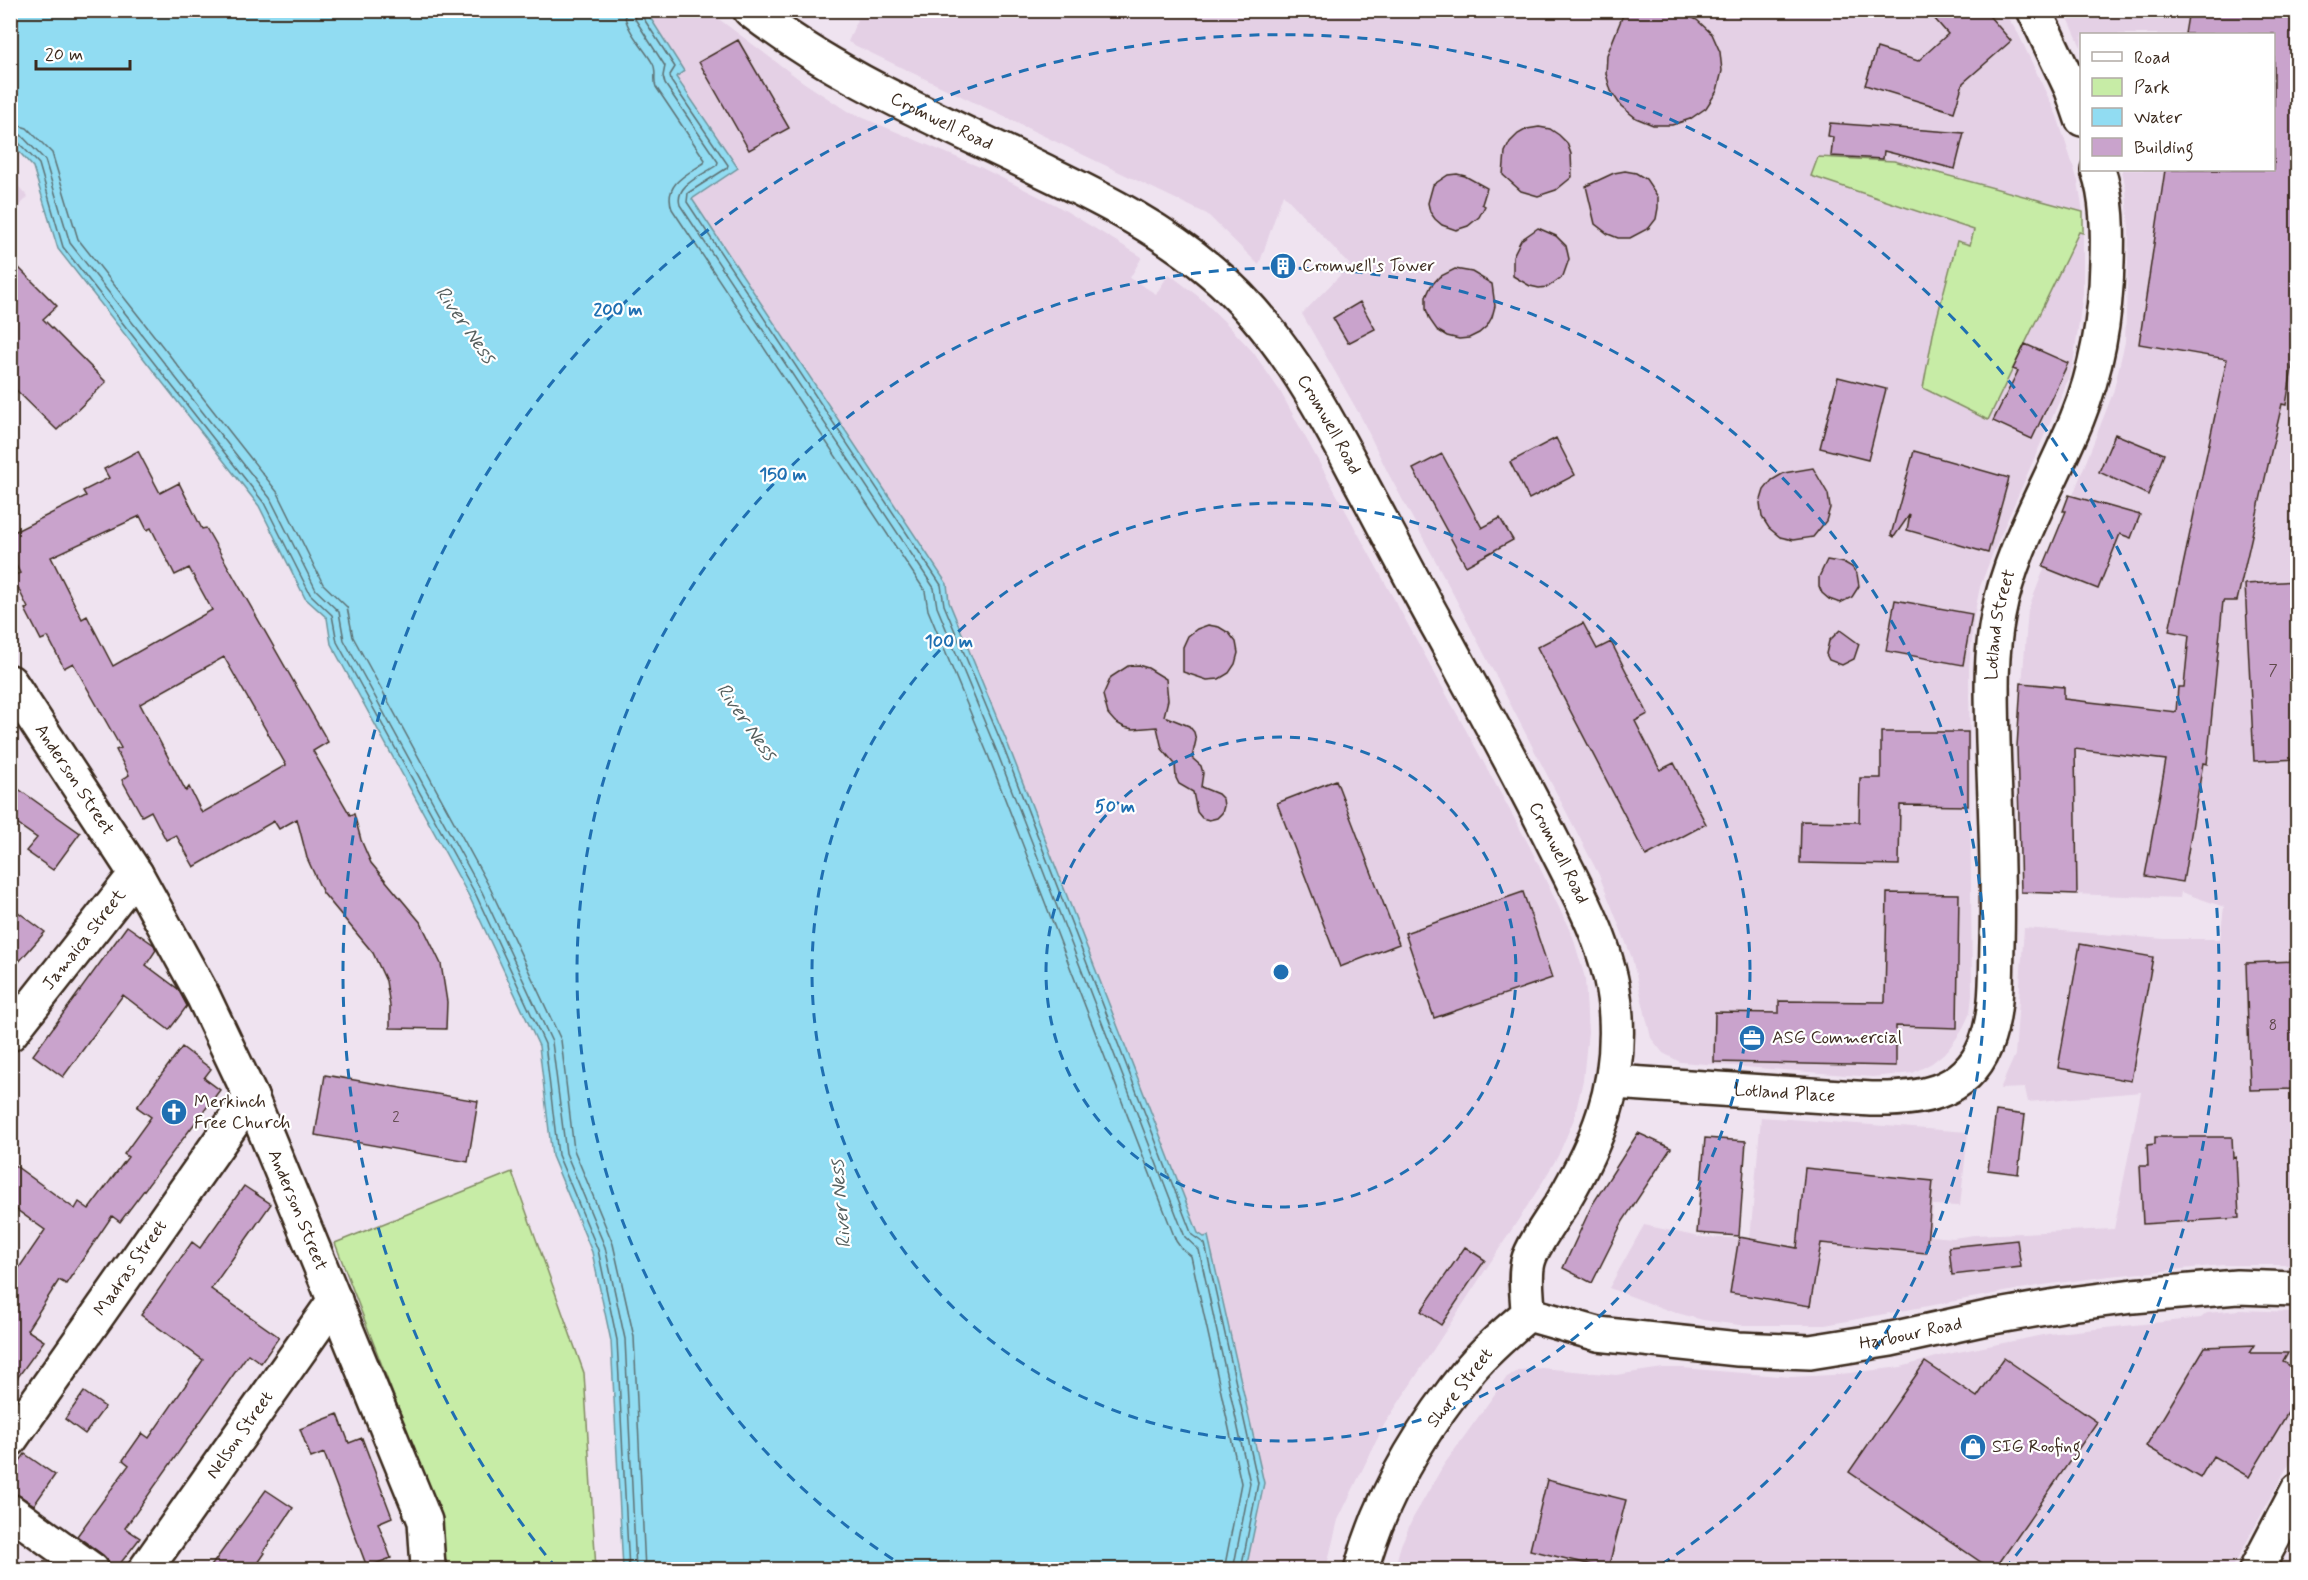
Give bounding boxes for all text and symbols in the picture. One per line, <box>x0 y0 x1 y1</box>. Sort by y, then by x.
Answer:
scale bar <box>36 33 130 71</box>
legend <box>2080 33 2275 171</box>
text: 20 m <box>45 43 83 67</box>
text: Road <box>2134 46 2170 70</box>
text: Park <box>2134 76 2170 100</box>
street label: Cromwell Road <box>886 87 997 157</box>
text: Water <box>2134 106 2183 130</box>
text: Building <box>2134 136 2194 162</box>
building icon: Cromwell's Tower <box>1268 251 1298 281</box>
place label: Cromwell's Tower <box>1302 254 1435 278</box>
water label: River Ness <box>428 281 503 371</box>
text: 200 m <box>593 298 643 322</box>
street label: Cromwell Road <box>1291 370 1367 479</box>
text: 150 m <box>759 463 807 487</box>
street label: Lotland Street <box>1980 566 2022 680</box>
text: 100 m <box>925 630 973 654</box>
house number: 7 <box>2268 661 2278 681</box>
water label: River Ness <box>709 678 784 768</box>
street label: Anderson Street <box>29 719 120 840</box>
text: 50 m <box>1095 795 1135 819</box>
street label: Cromwell Road <box>1523 798 1594 908</box>
street label: Jamaica Street <box>37 884 132 995</box>
centre of rings <box>1271 962 1291 982</box>
house number: 8 <box>2269 1016 2277 1036</box>
office icon: ASG Commercial <box>1737 1023 1767 1053</box>
place label: ASG Commercial <box>1772 1026 1902 1050</box>
street label: Lotland Place <box>1733 1078 1836 1109</box>
place label: Merkinch Free Church <box>194 1090 290 1135</box>
church icon: Merkinch Free Church <box>159 1097 189 1127</box>
house number: 2 <box>392 1108 400 1128</box>
street label: Anderson Street <box>262 1146 333 1274</box>
water label: River Ness <box>824 1157 858 1249</box>
street label: Madras Street <box>89 1215 173 1321</box>
street label: Harbour Road <box>1858 1312 1964 1356</box>
street label: Shore Street <box>1421 1343 1499 1433</box>
street label: Nelson Street <box>201 1386 279 1484</box>
shop icon: SIG Roofing <box>1958 1432 1988 1462</box>
place label: SIG Roofing <box>1992 1435 2081 1461</box>

